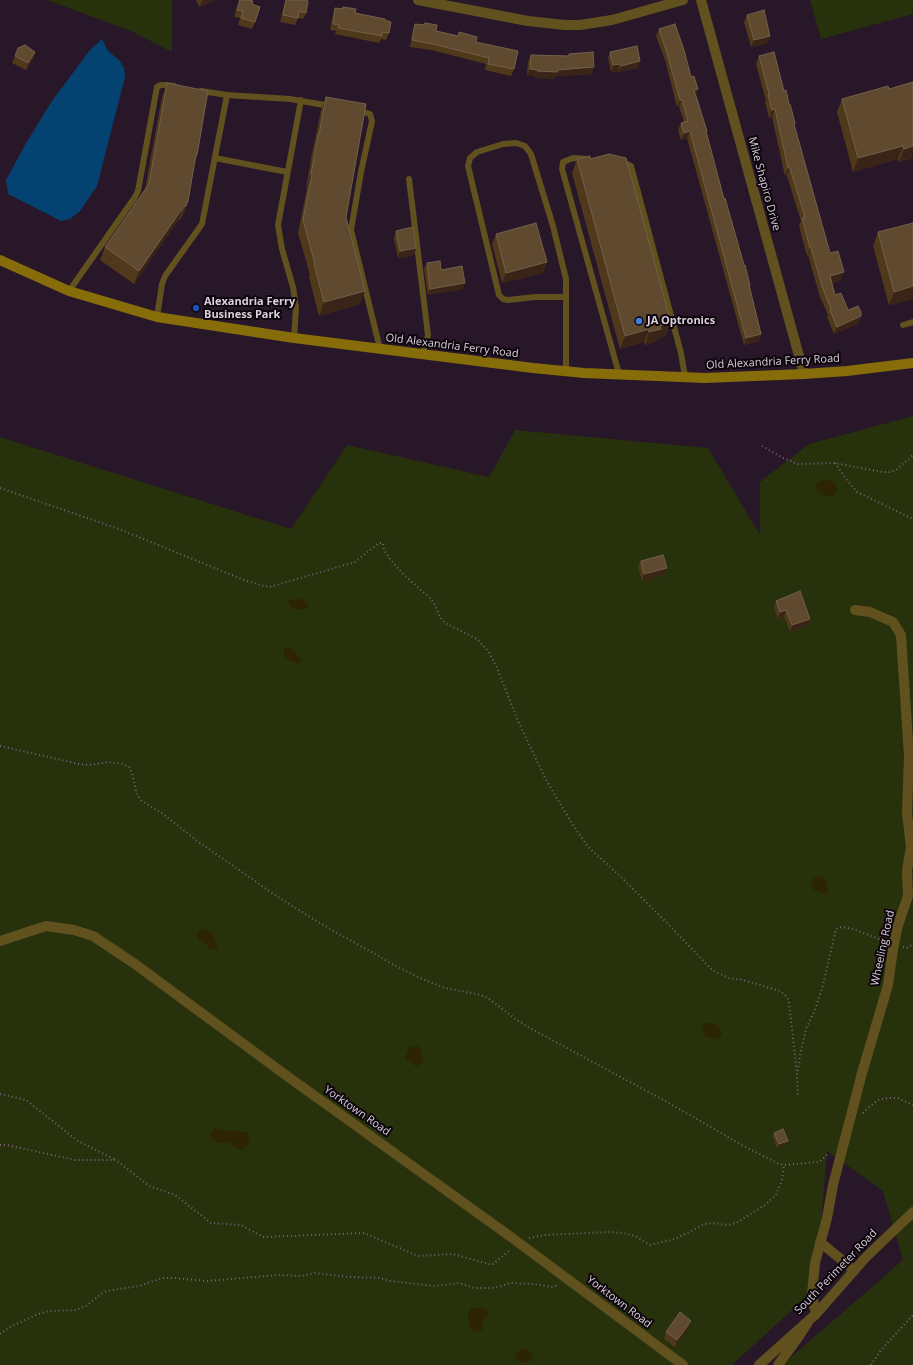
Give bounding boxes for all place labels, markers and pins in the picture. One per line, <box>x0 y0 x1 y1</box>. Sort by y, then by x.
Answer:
place label: Alexandria Ferry Business Park <box>204 295 295 321</box>
marker: Alexandria Ferry Business Park <box>191 303 201 313</box>
place label: JA Optronics <box>647 314 715 328</box>
marker: JA Optronics <box>634 316 644 326</box>

